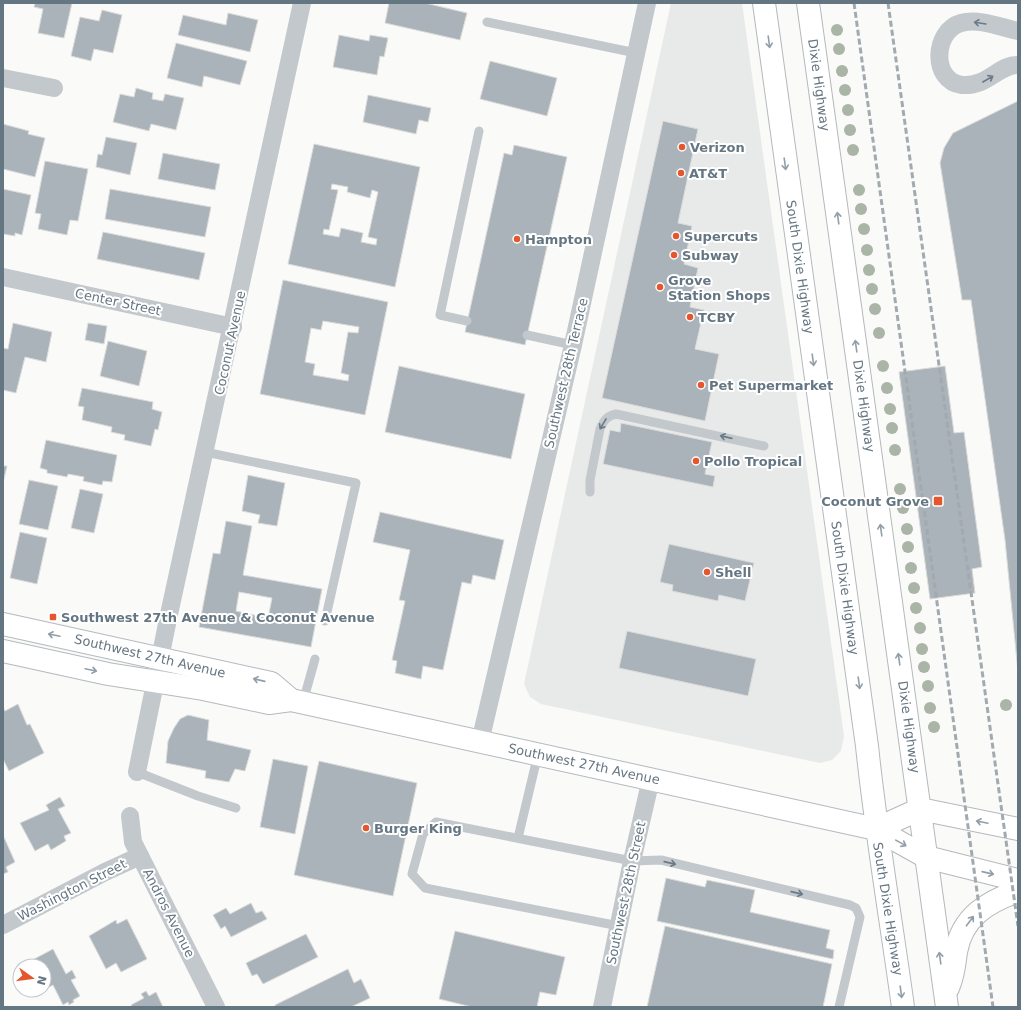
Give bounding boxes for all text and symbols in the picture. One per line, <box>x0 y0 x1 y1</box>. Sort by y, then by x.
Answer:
one-way arrow <box>974 19 987 27</box>
one-way arrow <box>765 35 773 48</box>
street label: Dixie Highway <box>805 38 833 133</box>
one-way arrow <box>982 75 994 82</box>
place label: Verizon <box>690 140 745 155</box>
marker: Verizon <box>677 142 687 152</box>
one-way arrow <box>781 157 789 170</box>
place label: AT&T <box>689 166 727 181</box>
marker: AT&T <box>676 168 686 178</box>
street label: South Dixie Highway <box>783 199 817 335</box>
one-way arrow <box>834 211 842 224</box>
place label: Supercuts <box>684 229 758 244</box>
marker: Supercuts <box>671 231 681 241</box>
place label: Hampton <box>525 232 592 247</box>
marker: Hampton <box>512 234 522 244</box>
place label: Subway <box>682 248 739 263</box>
marker: Subway <box>669 250 679 260</box>
place label: Grove Station Shops <box>668 273 771 303</box>
marker: Grove Station Shops <box>655 282 665 292</box>
street label: Center Street <box>74 286 162 318</box>
street label: Coconut Avenue <box>212 290 248 396</box>
street label: Southwest 28th Terrace <box>541 296 591 450</box>
place label: TCBY <box>698 310 736 325</box>
marker: TCBY <box>685 312 695 322</box>
one-way arrow <box>852 340 860 353</box>
one-way arrow <box>809 353 817 366</box>
street label: Dixie Highway <box>850 359 878 454</box>
place label: Pet Supermarket <box>709 378 833 393</box>
marker: Pet Supermarket <box>696 380 706 390</box>
one-way arrow <box>599 418 608 429</box>
one-way arrow <box>720 433 733 441</box>
place label: Pollo Tropical <box>704 454 802 469</box>
marker: Pollo Tropical <box>691 456 701 466</box>
place label: Coconut Grove <box>821 494 929 509</box>
marker: Coconut Grove <box>932 495 944 507</box>
street label: South Dixie Highway <box>828 520 862 656</box>
one-way arrow <box>877 524 885 537</box>
place label: Shell <box>715 565 751 580</box>
marker: Shell <box>702 567 712 577</box>
place label: Southwest 27th Avenue & Coconut Avenue <box>61 610 375 625</box>
marker: Southwest 27th Avenue & Coconut Avenue <box>48 612 58 622</box>
one-way arrow <box>48 630 61 638</box>
street label: Southwest 27th Avenue <box>73 631 227 681</box>
one-way arrow <box>895 653 903 666</box>
one-way arrow <box>84 667 97 675</box>
one-way arrow <box>253 676 266 684</box>
one-way arrow <box>855 676 863 689</box>
street label: Dixie Highway <box>895 680 923 775</box>
street label: Southwest 27th Avenue <box>507 741 661 787</box>
one-way arrow <box>976 817 989 825</box>
street label: Southwest 28th Street <box>603 820 649 966</box>
place label: Burger King <box>374 821 462 836</box>
marker: Burger King <box>361 823 371 833</box>
one-way arrow <box>895 840 907 848</box>
street label: South Dixie Highway <box>870 841 906 977</box>
street label: Washington Street <box>15 856 129 924</box>
one-way arrow <box>664 859 677 867</box>
street label: Andros Avenue <box>140 866 198 960</box>
one-way arrow <box>982 870 995 878</box>
one-way arrow <box>790 889 803 897</box>
one-way arrow <box>966 915 974 926</box>
one-way arrow <box>936 952 944 965</box>
north arrow <box>12 958 52 998</box>
text: N <box>34 974 49 986</box>
one-way arrow <box>897 985 905 998</box>

